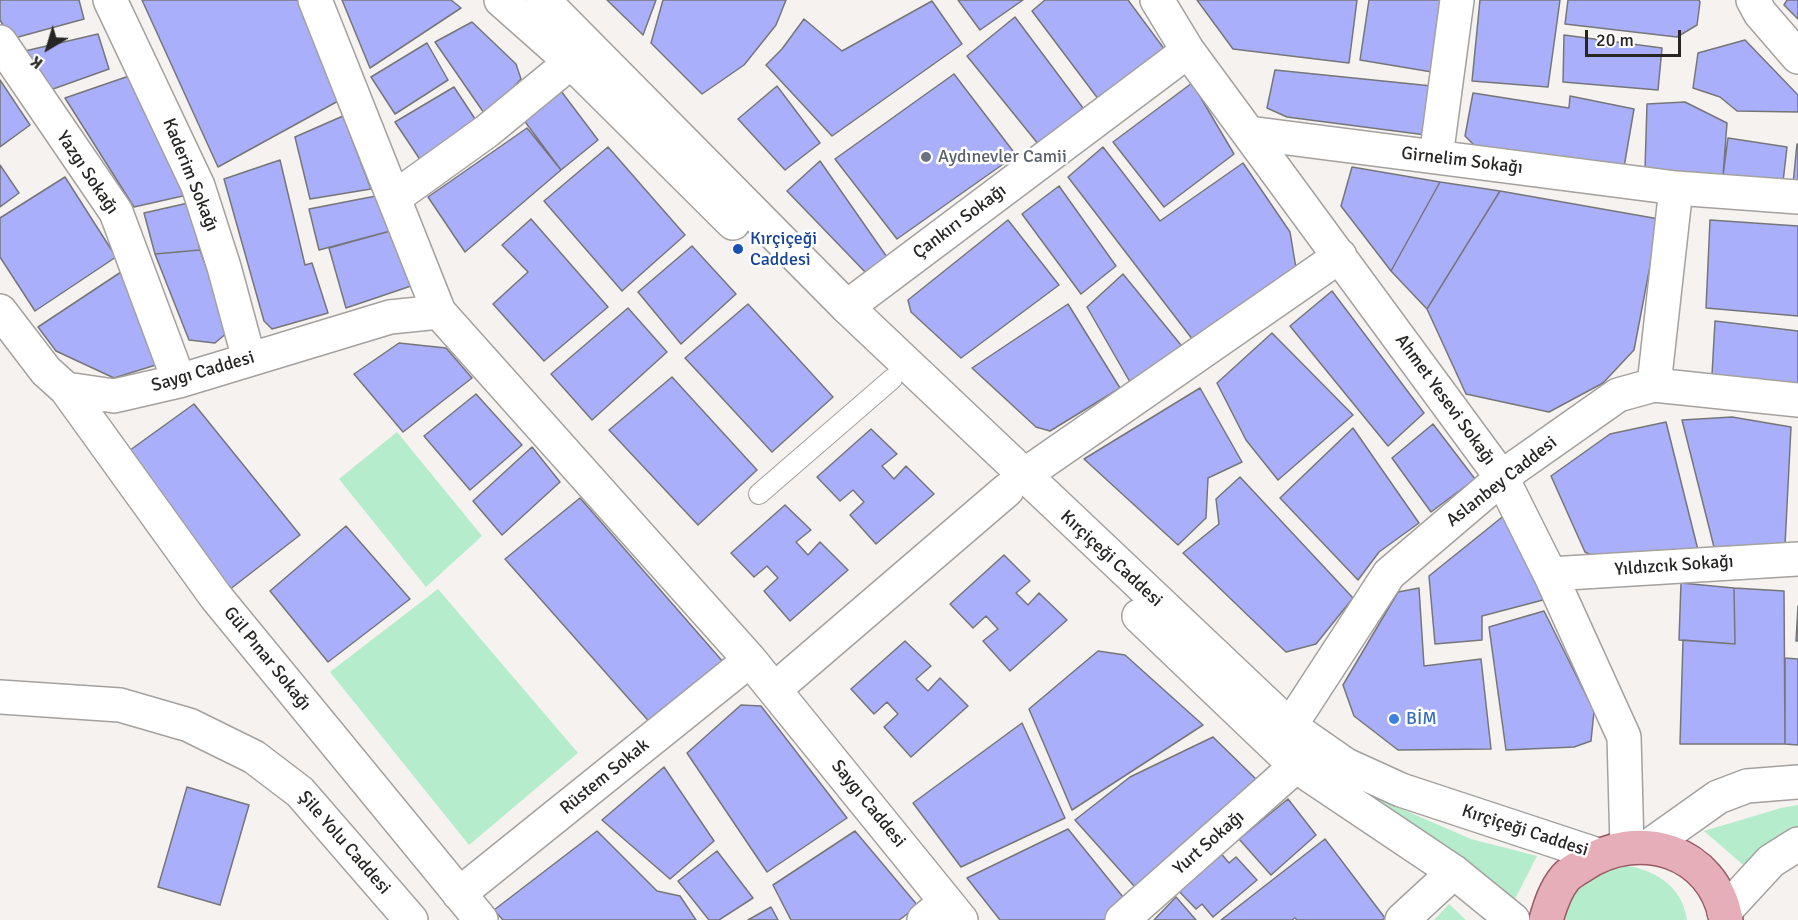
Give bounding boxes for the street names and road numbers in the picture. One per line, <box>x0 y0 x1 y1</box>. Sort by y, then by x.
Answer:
street label: Kaderim Sokağı <box>157 115 223 235</box>
street label: Yazgı Sokağı <box>51 127 123 219</box>
street label: Girnelim Sokağı <box>1400 143 1524 179</box>
street label: Çankırı Sokağı <box>909 180 1011 264</box>
street label: Ahmet Yesevi Sokağı <box>1390 330 1500 470</box>
street label: Saygı Caddesi <box>149 347 257 397</box>
street label: Aslanbey Caddesi <box>1442 432 1562 532</box>
street label: Kırçiçeği Caddesi <box>1055 506 1167 612</box>
street label: Yıldızcık Sokağı <box>1614 551 1734 581</box>
street label: Gül Pınar Sokağı <box>219 603 315 715</box>
street label: Rüstem Sokak <box>556 735 654 819</box>
street label: Saygı Caddesi <box>826 756 910 852</box>
street label: Şile Yolu Caddesi <box>293 787 395 899</box>
street label: Kırçiçeği Caddesi <box>1459 800 1591 862</box>
street label: Yurt Sokağı <box>1169 806 1249 880</box>

